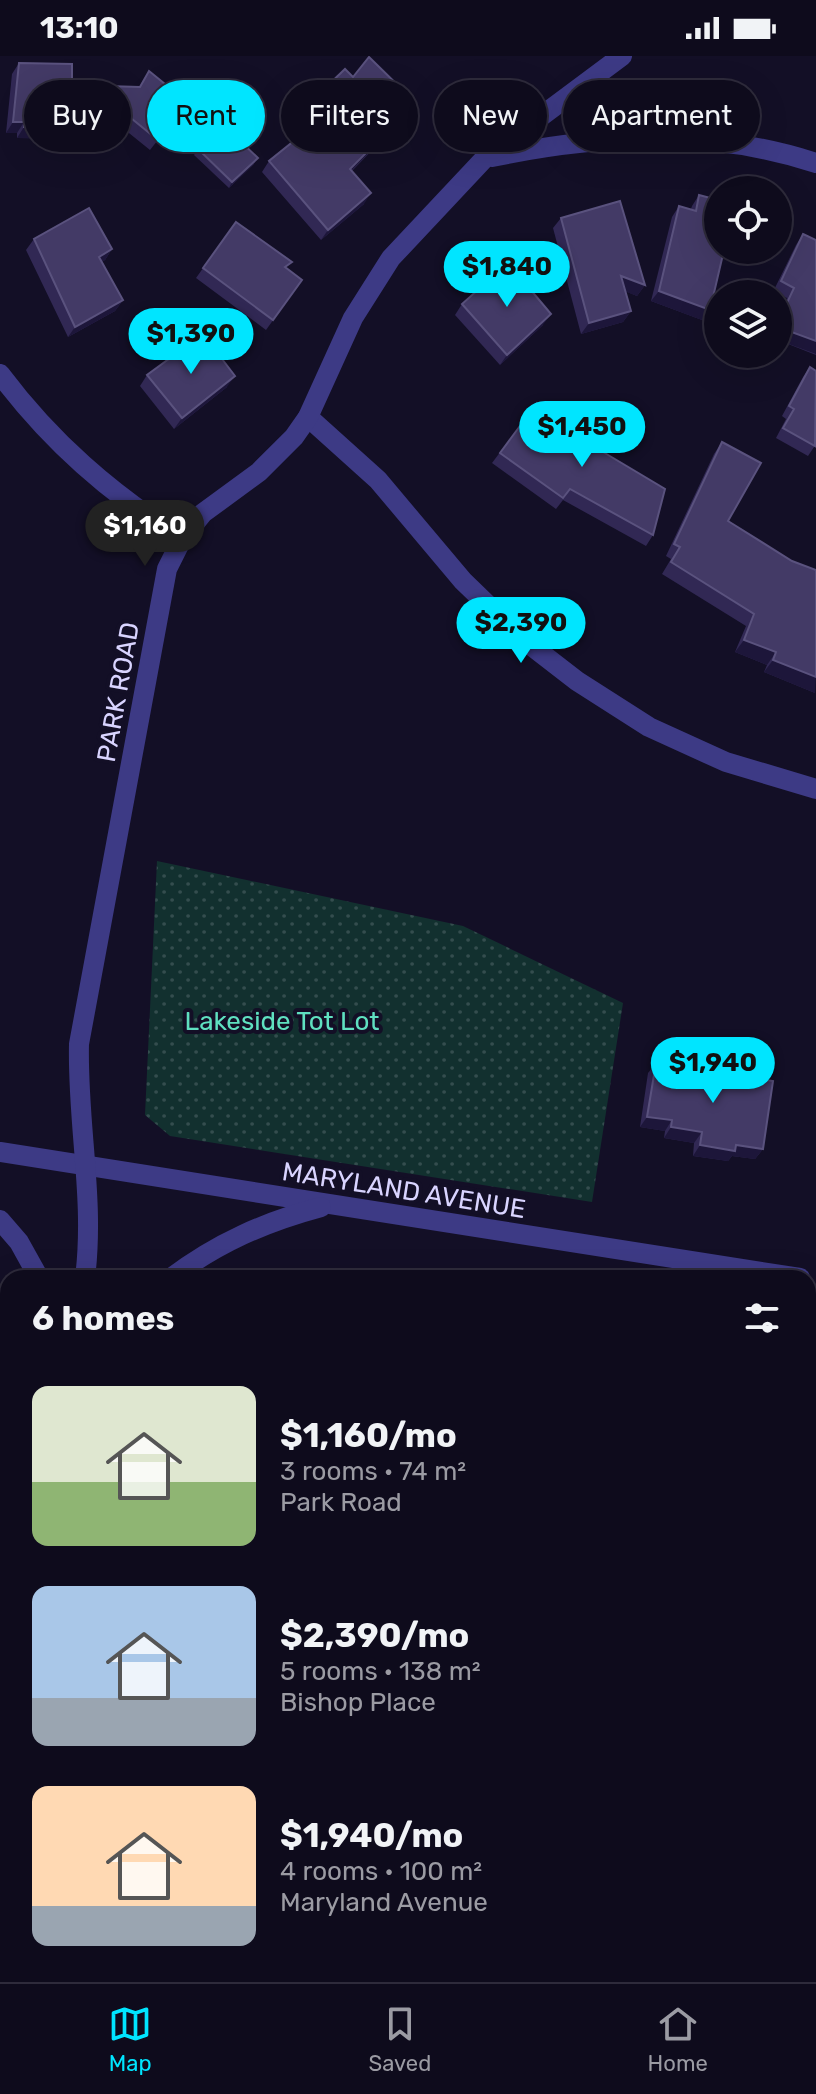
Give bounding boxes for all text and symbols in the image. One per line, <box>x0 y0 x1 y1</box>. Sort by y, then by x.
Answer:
text: 13:10 <box>40 10 119 46</box>
chip: Buy <box>24 80 131 152</box>
chip: Rent <box>147 80 265 152</box>
chip: Filters <box>281 80 418 152</box>
chip: New <box>434 80 547 152</box>
chip: Apartment <box>563 80 760 152</box>
map controls <box>704 176 792 368</box>
button: locate <box>704 176 792 264</box>
pin: $1,840 <box>442 241 572 309</box>
text: $1,840 <box>462 251 552 282</box>
button: layers <box>704 280 792 368</box>
pin: $1,390 <box>126 308 256 376</box>
text: $1,390 <box>147 318 236 349</box>
pin: $1,450 <box>517 401 647 469</box>
text: $1,450 <box>537 411 627 442</box>
pin: $1,160 <box>80 500 210 568</box>
text: $1,160 <box>103 510 187 541</box>
pin: $2,390 <box>456 597 586 665</box>
text: $2,390 <box>475 607 567 638</box>
street label: PARK ROAD <box>91 620 146 764</box>
park label: Lakeside Tot Lot <box>185 1006 379 1037</box>
pin: $1,940 <box>648 1037 778 1105</box>
text: $1,940 <box>669 1047 757 1078</box>
street label: MARYLAND AVENUE <box>280 1156 528 1225</box>
icon: filters <box>740 1296 784 1340</box>
text: 6 homes <box>32 1298 174 1339</box>
text: $1,160/mo <box>280 1415 457 1456</box>
icon: home <box>96 1418 192 1514</box>
text: 3 rooms · 74 m² <box>280 1456 466 1487</box>
text: Park Road <box>280 1487 402 1518</box>
text: $2,390/mo <box>280 1615 469 1656</box>
icon: home <box>96 1618 192 1714</box>
text: 5 rooms · 138 m² <box>280 1656 481 1687</box>
text: Bishop Place <box>280 1687 436 1718</box>
text: $1,940/mo <box>280 1815 463 1856</box>
icon: home <box>96 1818 192 1914</box>
text: 4 rooms · 100 m² <box>280 1856 482 1887</box>
text: Maryland Avenue <box>280 1887 488 1918</box>
tab: Map <box>108 2002 152 2077</box>
tab: Saved <box>368 2002 431 2077</box>
tab: Home <box>648 2002 708 2077</box>

